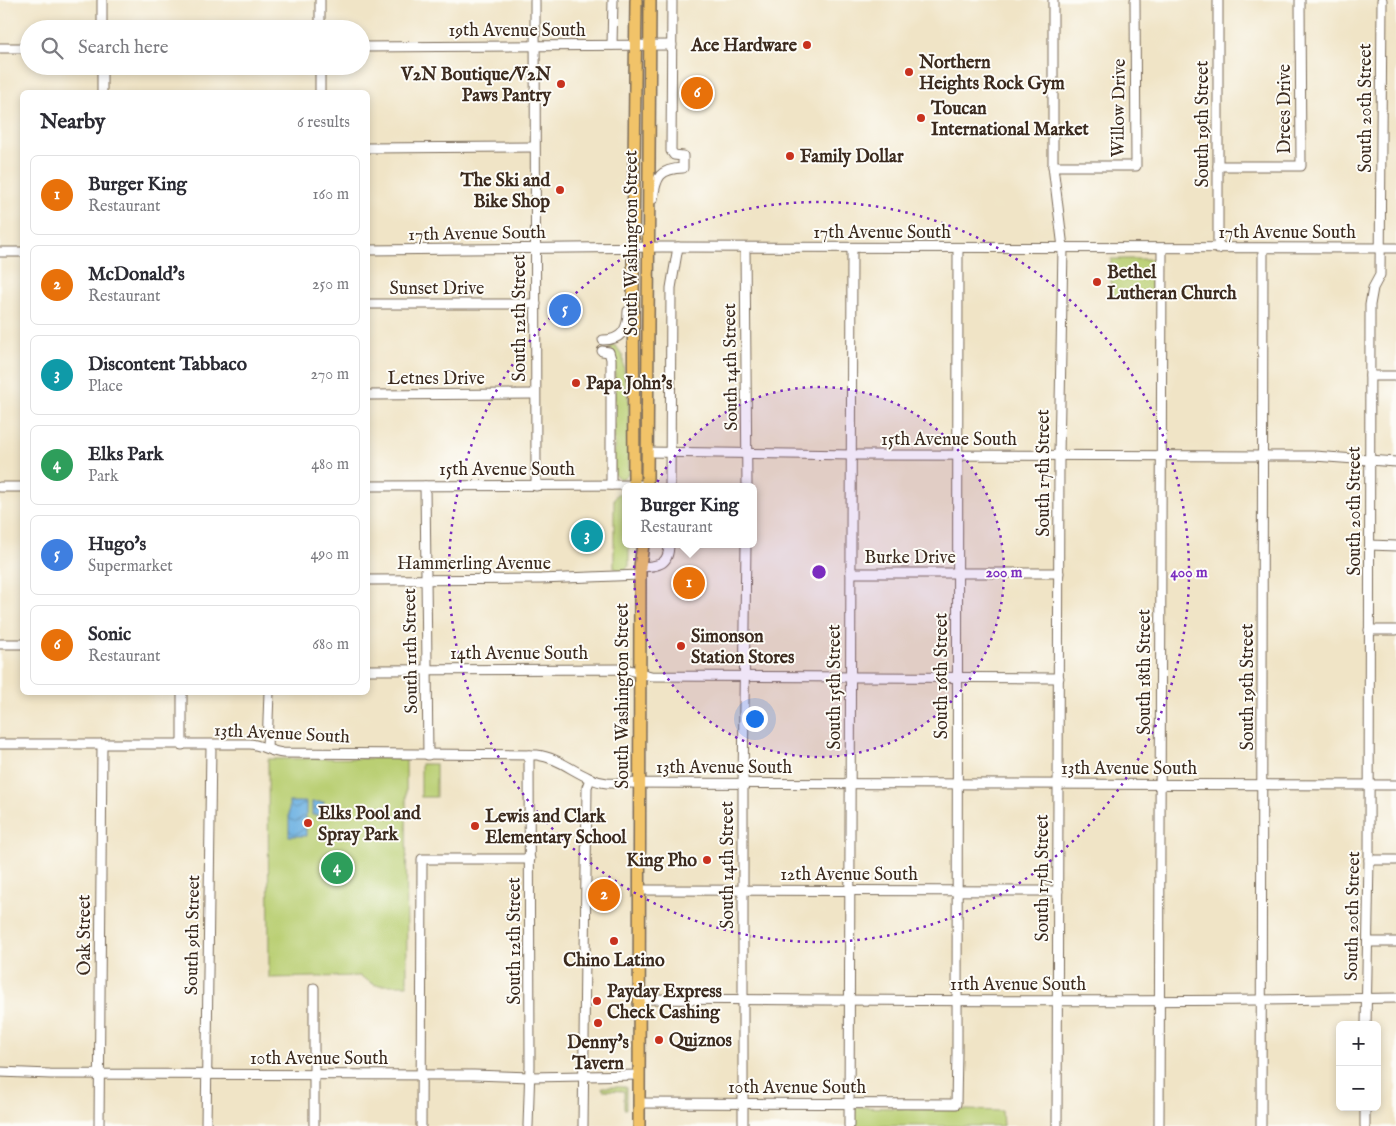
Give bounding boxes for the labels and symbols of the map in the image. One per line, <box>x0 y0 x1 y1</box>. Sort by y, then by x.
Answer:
street label: 19th Avenue South <box>448 20 586 43</box>
place label: Ace Hardware <box>690 35 798 58</box>
marker: Ace Hardware <box>801 39 813 51</box>
street label: South 20th Street <box>1355 43 1378 173</box>
place label: Northern Heights Rock Gym <box>918 52 1065 96</box>
street label: Willow Drive <box>1107 58 1132 158</box>
street label: South 19th Street <box>1192 61 1215 187</box>
place label: V2N Boutique/V2N Paws Pantry <box>400 64 552 108</box>
street label: Drees Drive <box>1274 64 1297 154</box>
marker: Northern Heights Rock Gym <box>903 66 915 78</box>
pin: 6 <box>681 74 713 112</box>
marker: V2N Boutique/V2N Paws Pantry <box>555 78 567 90</box>
place label: Toucan International Market <box>930 98 1089 142</box>
marker: Toucan International Market <box>915 112 927 124</box>
place label: Family Dollar <box>800 146 904 169</box>
street label: South Washington Street <box>621 150 644 336</box>
marker: Family Dollar <box>784 150 796 162</box>
place label: The Ski and Bike Shop <box>460 170 550 214</box>
marker: The Ski and Bike Shop <box>554 184 566 196</box>
street label: 17th Avenue South <box>408 222 546 247</box>
street label: 17th Avenue South <box>813 222 951 245</box>
street label: 17th Avenue South <box>1218 222 1356 245</box>
street label: South 12th Street <box>509 254 532 382</box>
place label: Bethel Lutheran Church <box>1107 262 1237 306</box>
marker: Bethel Lutheran Church <box>1091 276 1103 288</box>
street label: Sunset Drive <box>390 278 484 301</box>
pin: 5 <box>549 291 581 329</box>
street label: South 14th Street <box>719 303 744 431</box>
street label: Letnes Drive <box>387 368 485 391</box>
place label: Papa John's <box>586 373 673 396</box>
marker: Papa John's <box>570 377 582 389</box>
street label: South 17th Street <box>1033 409 1056 537</box>
street label: 15th Avenue South <box>881 429 1017 452</box>
street label: South 20th Street <box>1344 446 1367 576</box>
street label: 15th Avenue South <box>439 459 575 482</box>
pin: 3 <box>571 517 603 555</box>
street label: Burke Drive <box>864 547 956 570</box>
street label: Hammerling Avenue <box>397 553 551 576</box>
centre of rings <box>810 563 828 581</box>
text: 200 m <box>986 563 1023 582</box>
text: 400 m <box>1171 563 1208 582</box>
pin: 1 <box>673 564 705 602</box>
street label: South 11th Street <box>399 588 424 714</box>
street label: South Washington Street <box>612 603 635 789</box>
street label: South 18th Street <box>1134 609 1157 735</box>
street label: South 16th Street <box>931 613 954 739</box>
street label: South 15th Street <box>824 624 847 750</box>
street label: South 19th Street <box>1237 624 1260 750</box>
place label: Simonson Station Stores <box>691 626 795 670</box>
marker: Simonson Station Stores <box>675 640 687 652</box>
street label: 14th Avenue South <box>450 643 588 666</box>
your location <box>742 706 768 732</box>
street label: 13th Avenue South <box>213 719 351 750</box>
street label: 13th Avenue South <box>656 757 792 780</box>
street label: 13th Avenue South <box>1061 758 1197 781</box>
street label: South 14th Street <box>717 801 740 929</box>
place label: Elks Pool and Spray Park <box>318 803 421 847</box>
place label: Lewis and Clark Elementary School <box>485 806 627 850</box>
street label: South 17th Street <box>1032 814 1055 942</box>
marker: Elks Pool and Spray Park <box>302 817 314 829</box>
marker: Lewis and Clark Elementary School <box>469 820 481 832</box>
pin: 4 <box>321 849 353 887</box>
place label: King Pho <box>626 850 697 873</box>
street label: South 20th Street <box>1341 851 1366 981</box>
marker: King Pho <box>701 854 713 866</box>
street label: 12th Avenue South <box>780 864 918 887</box>
street label: South 9th Street <box>181 875 206 995</box>
pin: 2 <box>588 876 620 914</box>
street label: South 12th Street <box>504 877 527 1005</box>
street label: Oak Street <box>74 895 97 975</box>
marker: Chino Latino <box>608 935 620 947</box>
place label: Chino Latino <box>563 950 665 973</box>
street label: 11th Avenue South <box>950 974 1086 997</box>
place label: Payday Express Check Cashing <box>607 981 722 1025</box>
marker: Payday Express Check Cashing <box>591 995 603 1007</box>
marker: Denny's Tavern <box>592 1017 604 1029</box>
place label: Quiznos <box>669 1030 733 1053</box>
place label: Denny's Tavern <box>567 1032 630 1076</box>
marker: Quiznos <box>653 1034 665 1046</box>
street label: 10th Avenue South <box>250 1048 388 1071</box>
street label: 10th Avenue South <box>728 1077 866 1100</box>

